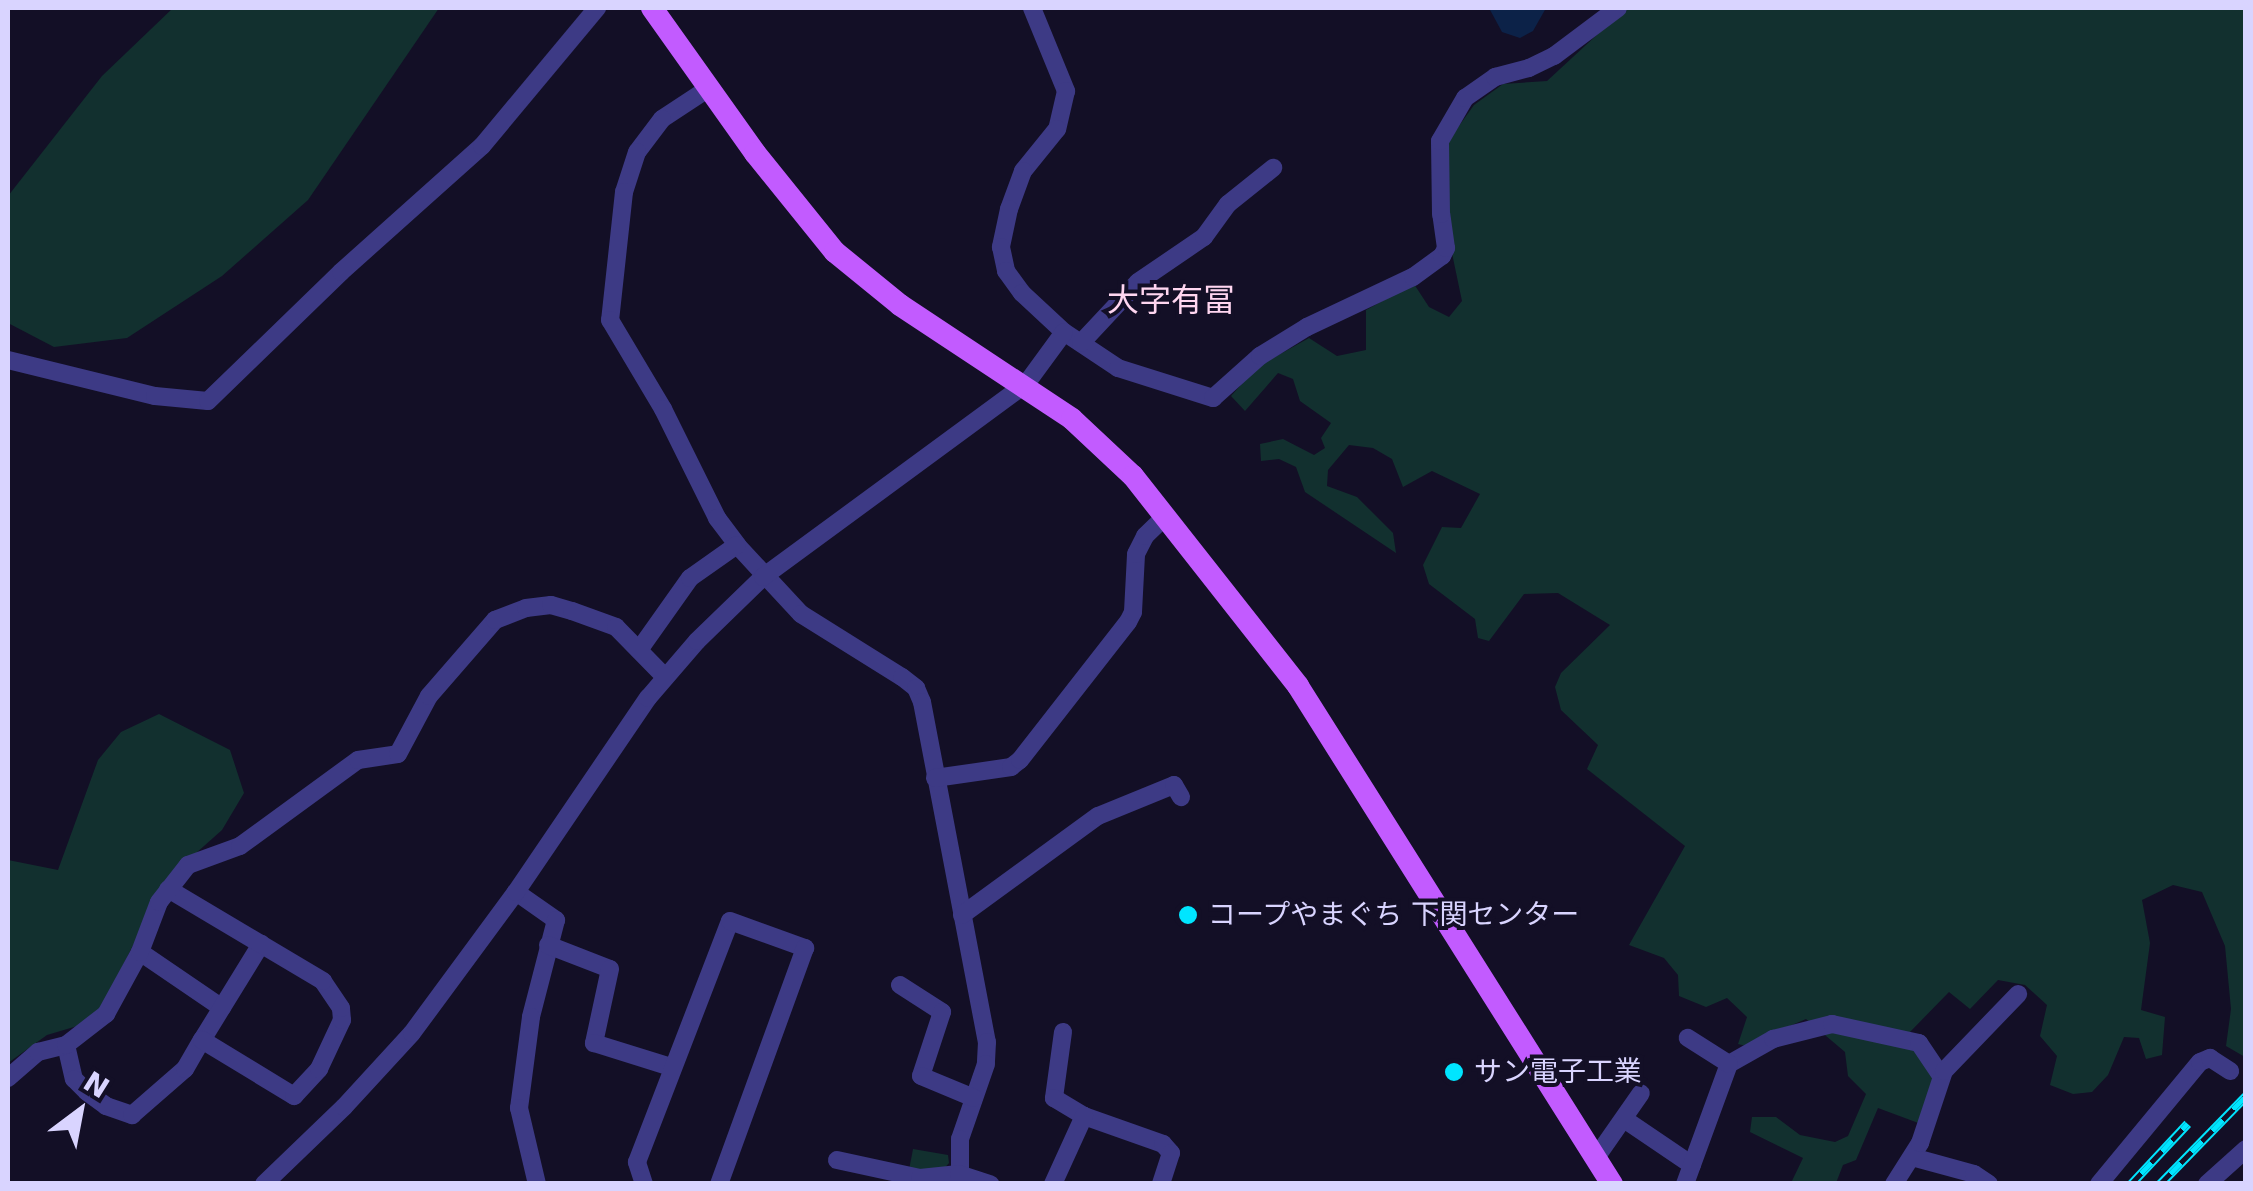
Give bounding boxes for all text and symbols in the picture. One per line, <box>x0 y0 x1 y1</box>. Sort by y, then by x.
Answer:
district label: 大字有冨 <box>1107 281 1235 319</box>
place label: コープやまぐち 下関センター <box>1208 898 1581 932</box>
marker: コープやまぐち 下関センター <box>1177 904 1199 926</box>
place label: サン電子工業 <box>1474 1055 1642 1089</box>
north arrow <box>30 1061 130 1161</box>
marker: サン電子工業 <box>1443 1061 1465 1083</box>
text: N <box>77 1065 115 1105</box>

